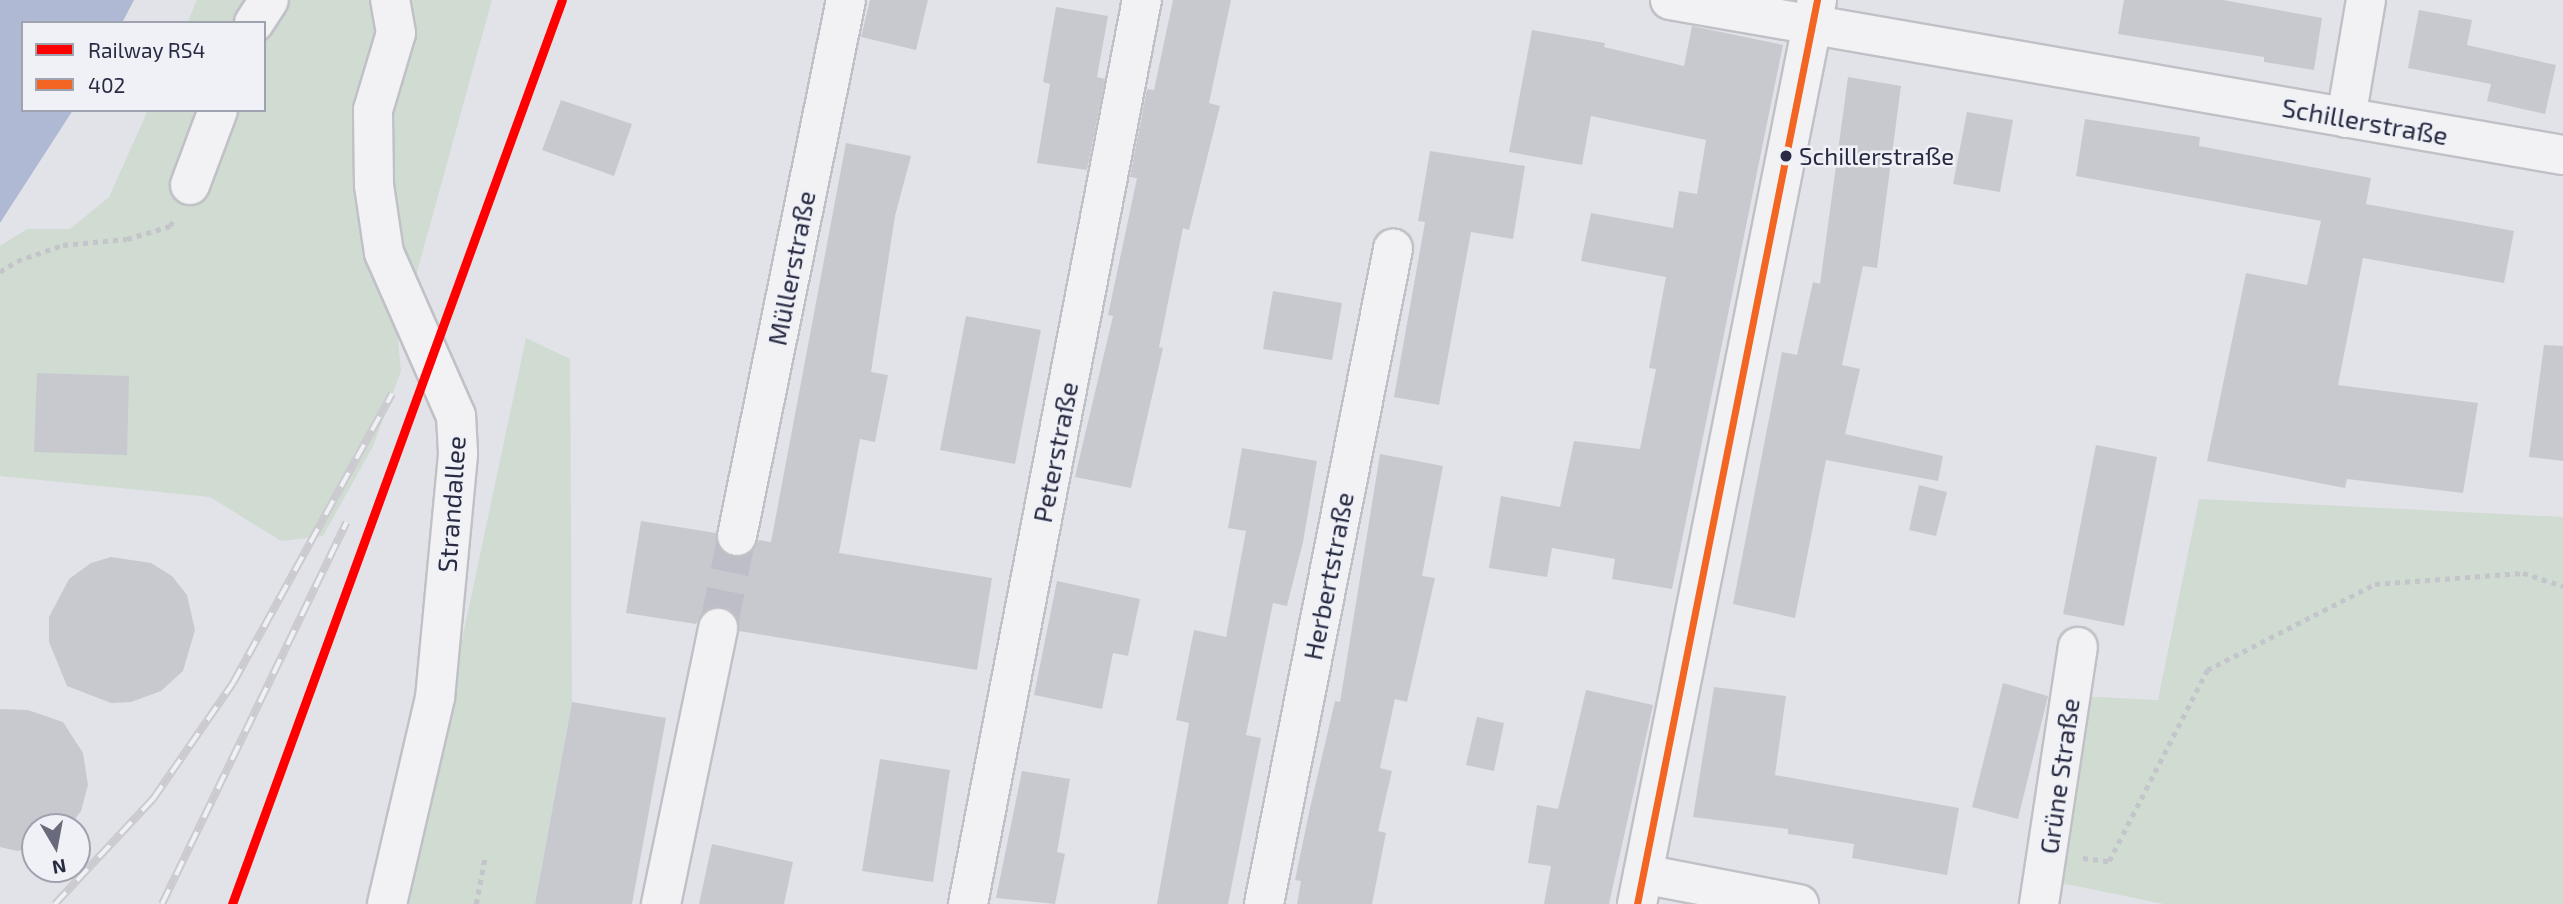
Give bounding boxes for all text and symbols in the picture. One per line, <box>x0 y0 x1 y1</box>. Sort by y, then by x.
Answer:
legend <box>21 21 266 112</box>
text: Railway RS4 <box>88 37 205 62</box>
text: 402 <box>88 72 125 97</box>
street label: Schillerstraße <box>2280 91 2450 151</box>
place label: Schillerstraße <box>1799 142 1954 170</box>
marker: Schillerstraße <box>1779 149 1793 163</box>
street label: Müllerstraße <box>761 188 821 348</box>
street label: Peterstraße <box>1026 379 1084 525</box>
street label: Strandallee <box>431 435 471 573</box>
street label: Herbertstraße <box>1296 489 1360 663</box>
street label: Grüne Straße <box>2033 696 2085 856</box>
north arrow <box>21 813 91 883</box>
text: N <box>51 855 68 880</box>

